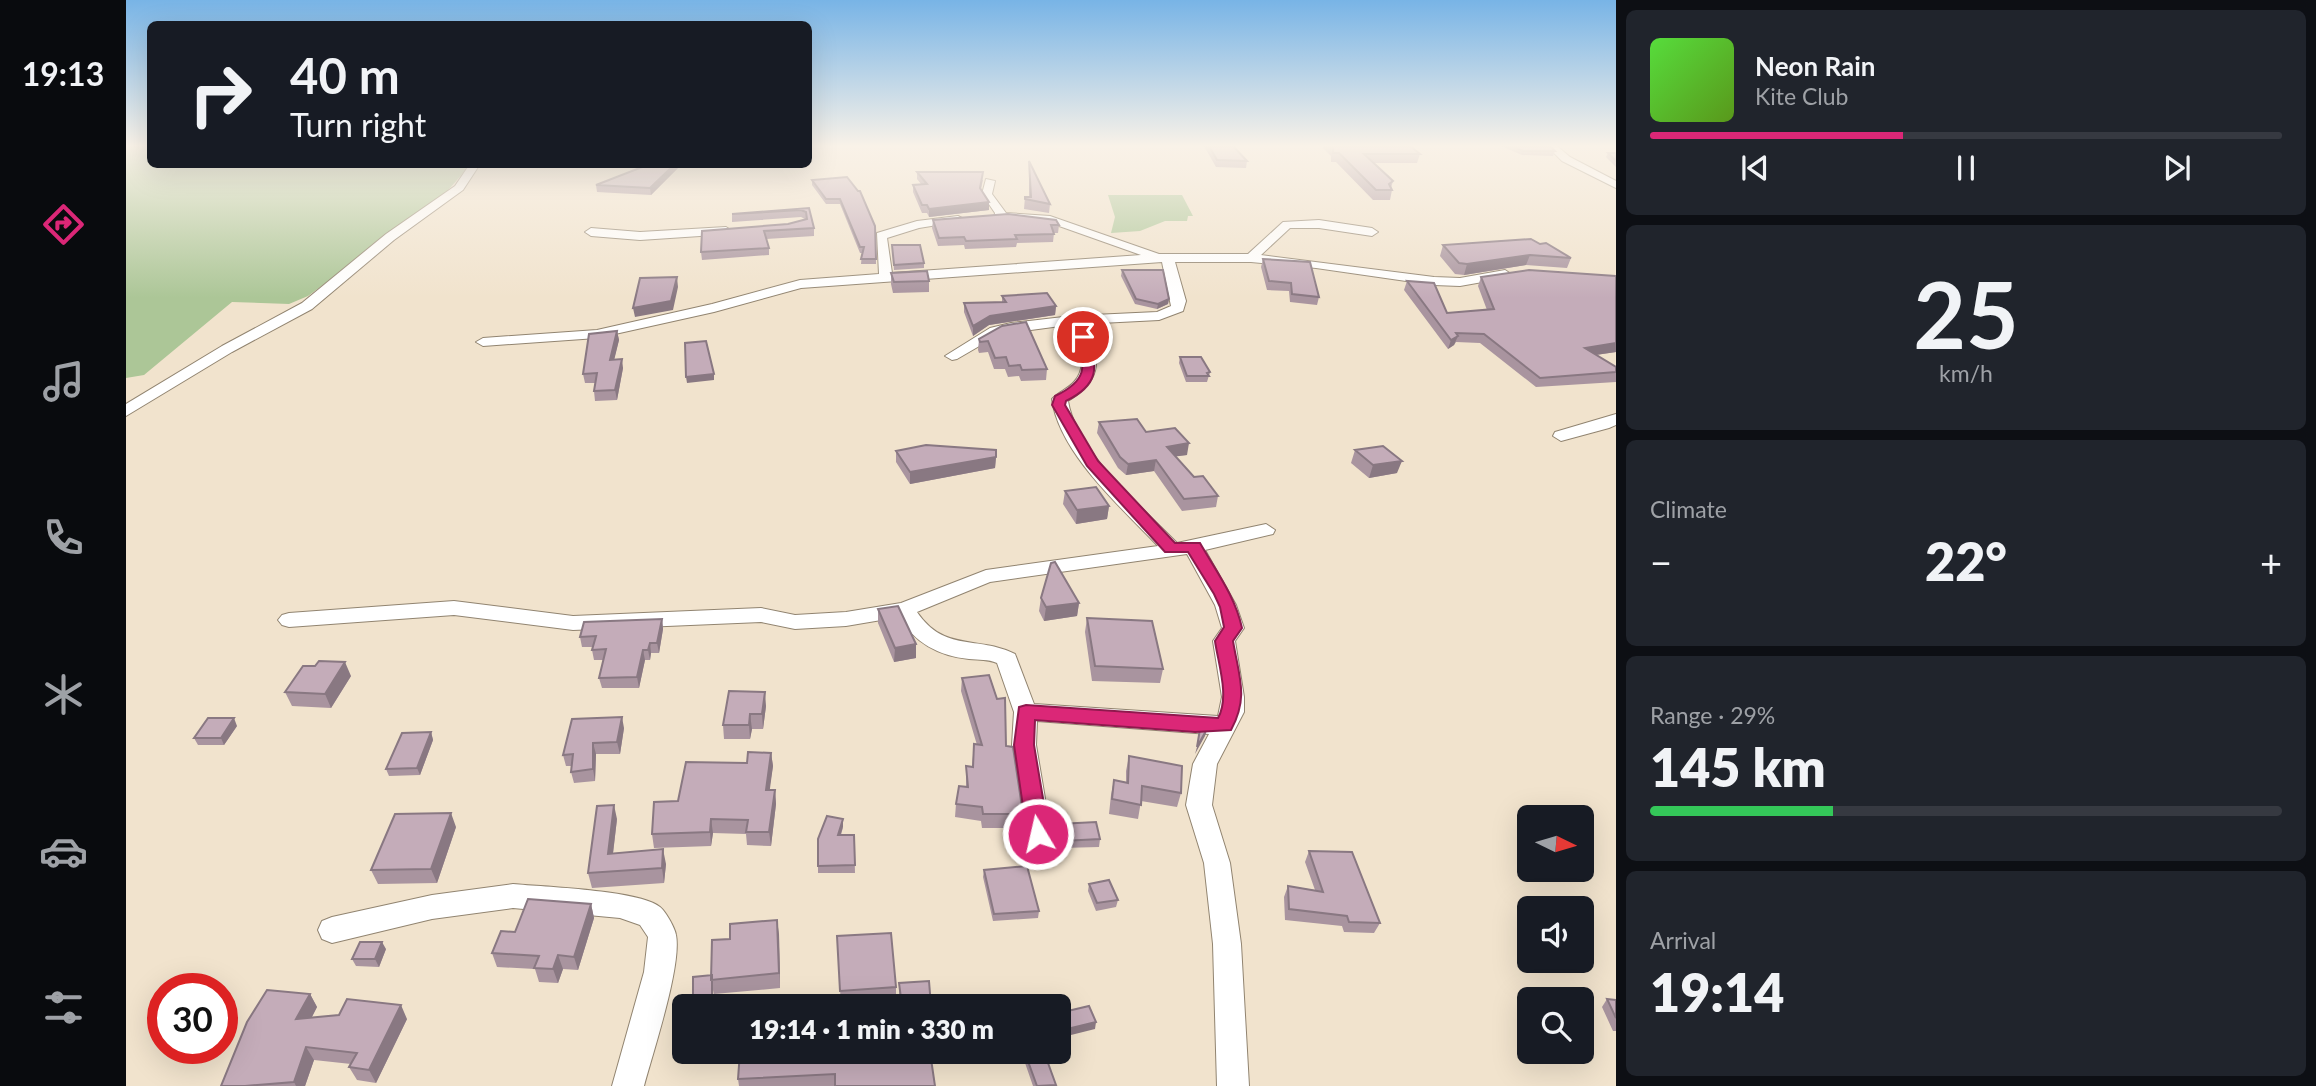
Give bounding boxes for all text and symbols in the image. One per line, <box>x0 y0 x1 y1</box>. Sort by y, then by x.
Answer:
text: 40 m <box>290 46 400 104</box>
icon: right <box>175 49 266 140</box>
text: Neon Rain <box>1755 50 1875 82</box>
text: 19:13 <box>22 54 104 93</box>
text: Kite Club <box>1755 82 1848 110</box>
text: Turn right <box>290 105 426 144</box>
icon: previous <box>1736 149 1774 187</box>
icon: pause <box>1947 149 1985 187</box>
icon: next <box>2158 149 2196 187</box>
icon: directions <box>39 200 88 249</box>
text: 25 <box>1913 259 2019 368</box>
pin <box>1053 307 1113 367</box>
icon: arrive <box>1064 318 1102 356</box>
icon: music <box>39 357 88 406</box>
text: km/h <box>1939 359 1993 387</box>
text: Climate <box>1650 495 1727 523</box>
icon: phone <box>39 513 88 562</box>
text: 22° <box>1925 530 2007 592</box>
text: − <box>1650 539 1672 585</box>
text: + <box>2260 539 2282 585</box>
icon: climate <box>39 670 88 719</box>
text: Range · 29% <box>1650 701 1775 729</box>
text: 145 km <box>1650 736 1826 798</box>
position arrow <box>1001 797 1075 871</box>
north arrow <box>1517 805 1594 882</box>
map controls <box>1517 805 1594 1064</box>
icon: car <box>39 827 88 876</box>
button: sound <box>1517 896 1594 973</box>
text: Arrival <box>1650 926 1716 954</box>
text: 19:14 <box>1650 961 1784 1023</box>
speed limit sign: 30 <box>147 973 238 1064</box>
icon: filters <box>39 983 88 1032</box>
button: search <box>1517 987 1594 1064</box>
text: 19:14 · 1 min · 330 m <box>749 1013 994 1045</box>

